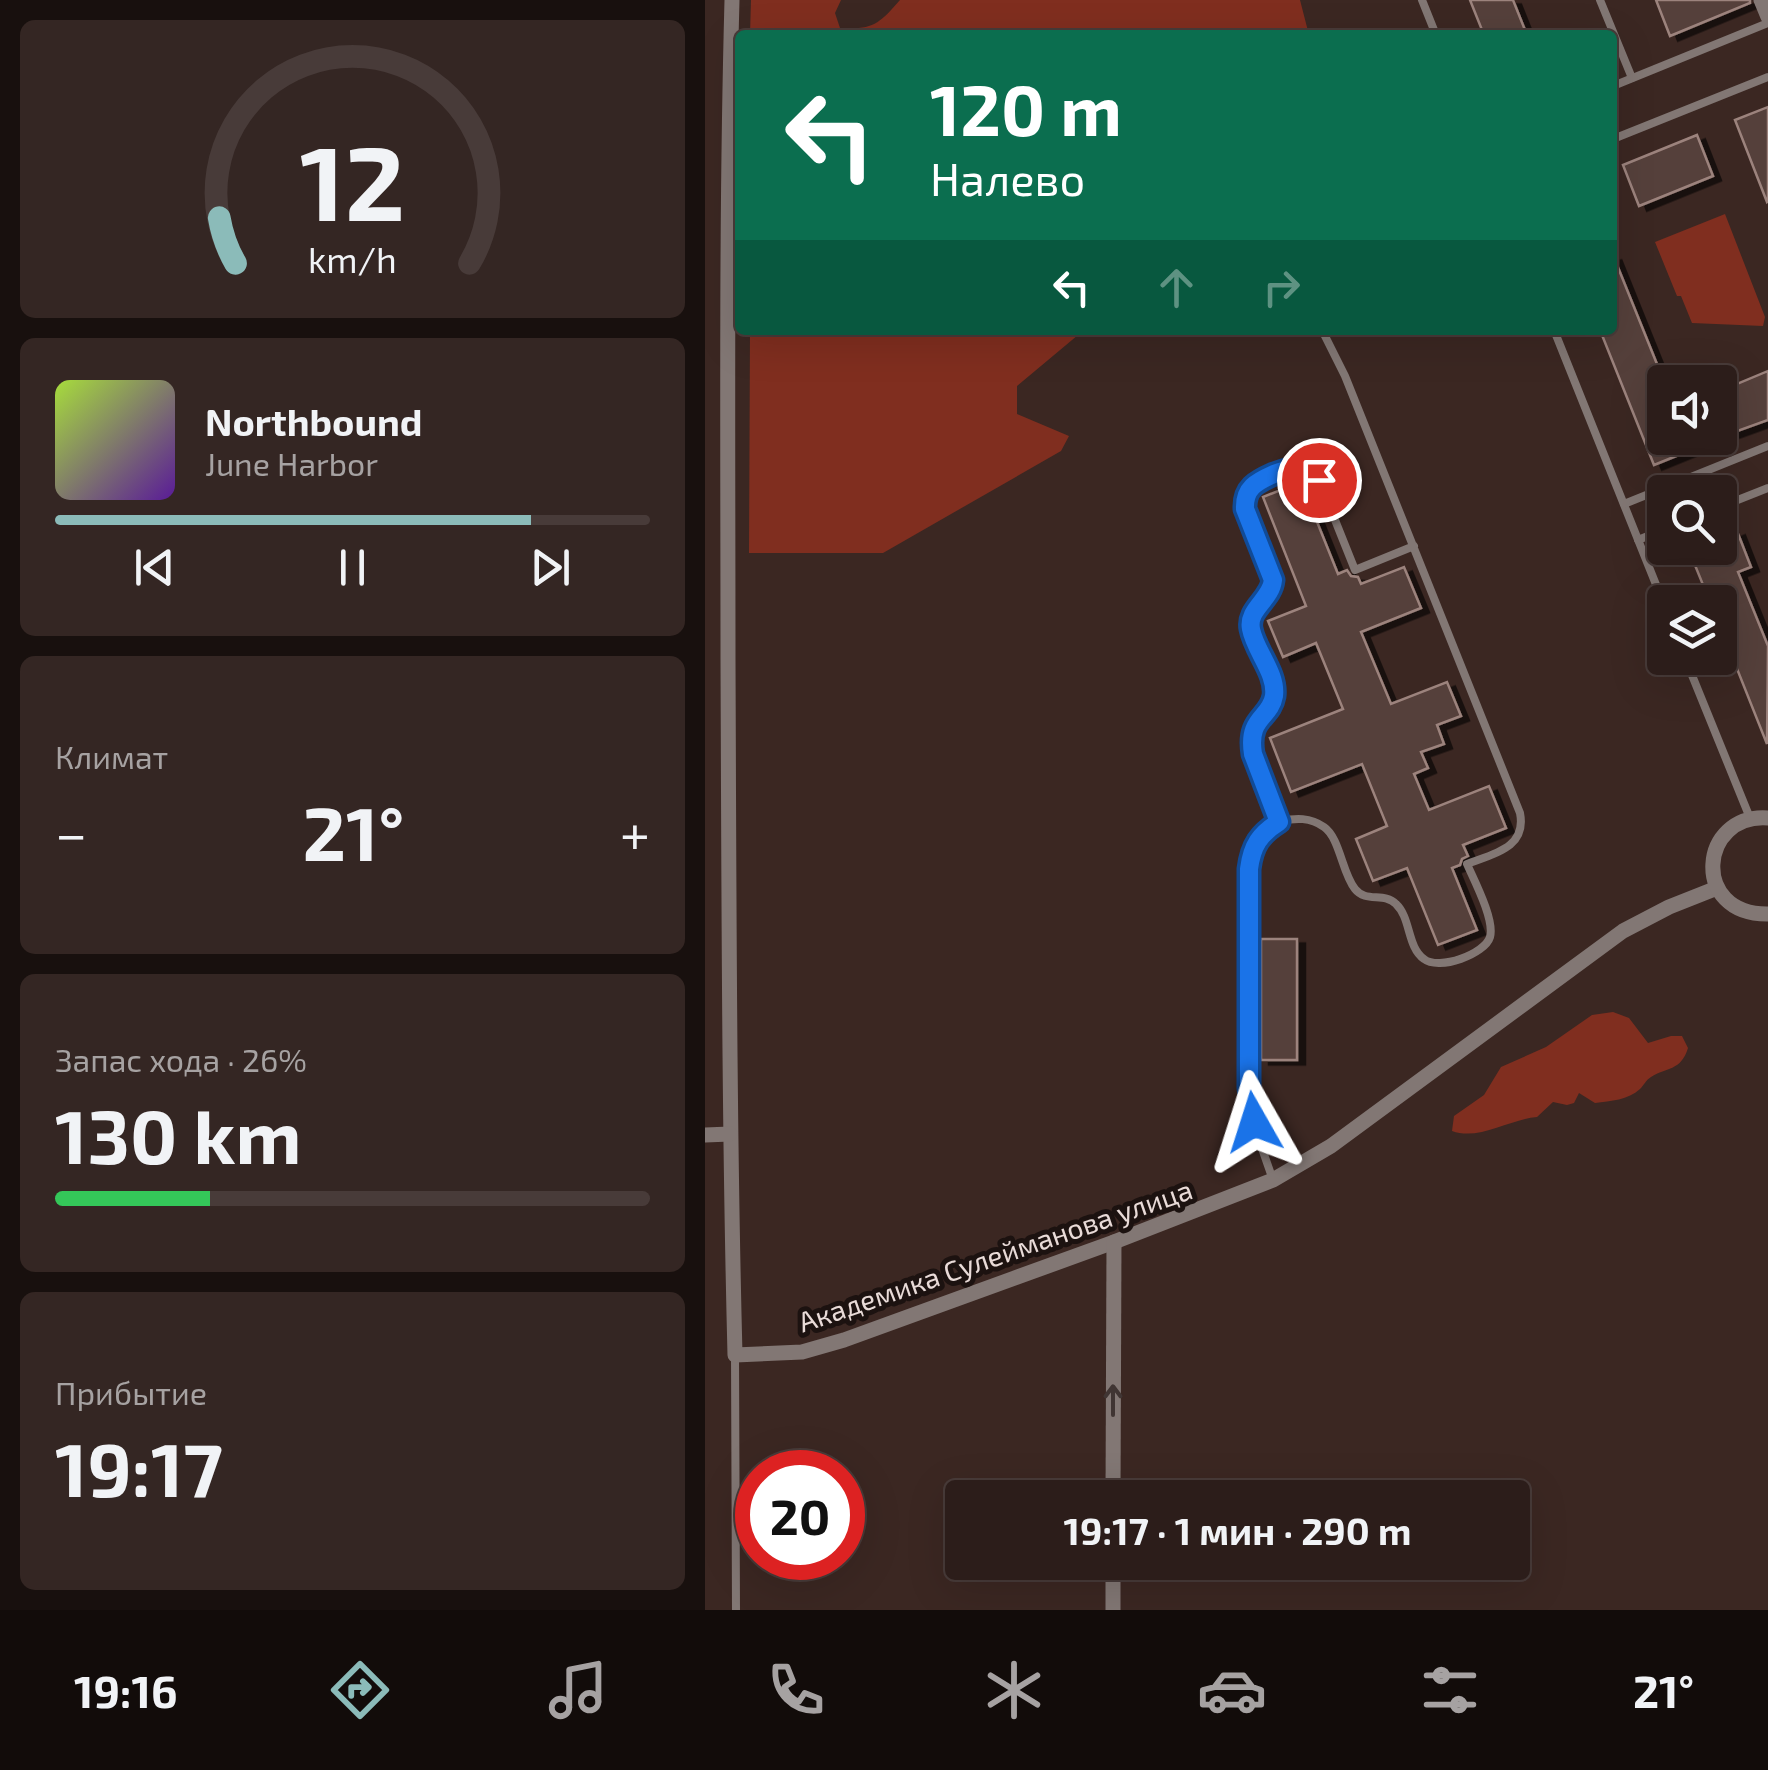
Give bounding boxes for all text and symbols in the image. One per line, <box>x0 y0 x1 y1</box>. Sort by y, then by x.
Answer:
text: 120 m <box>930 66 1122 150</box>
icon: left <box>765 70 895 200</box>
text: 12 <box>300 117 405 242</box>
text: Налево <box>930 151 1085 205</box>
text: km/h <box>308 237 397 280</box>
icon: left <box>1044 260 1099 315</box>
icon: ahead <box>1149 260 1204 315</box>
icon: right <box>1254 260 1309 315</box>
map controls <box>1647 365 1737 675</box>
button: sound <box>1647 365 1737 455</box>
text: Northbound <box>205 398 423 444</box>
pin <box>1277 438 1362 523</box>
text: June Harbor <box>205 444 378 482</box>
icon: arrive <box>1292 453 1347 508</box>
button: search <box>1647 475 1737 565</box>
icon: previous <box>127 540 182 595</box>
icon: pause <box>325 540 380 595</box>
icon: next <box>523 540 578 595</box>
button: layers <box>1647 585 1737 675</box>
text: Климат <box>55 737 168 775</box>
text: 21° <box>303 786 404 876</box>
text: − <box>55 799 87 865</box>
text: + <box>620 799 650 865</box>
text: Запас хода · 26% <box>55 1040 307 1078</box>
position arrow <box>1202 1070 1306 1174</box>
text: 130 km <box>55 1089 301 1179</box>
street label: Академика Сулейманова улица <box>794 1171 1196 1339</box>
text: Прибытие <box>55 1373 207 1411</box>
one-way arrow <box>1104 1385 1122 1418</box>
text: 19:17 <box>55 1422 223 1512</box>
speed limit sign: 20 <box>735 1450 865 1580</box>
text: 19:17 · 1 мин · 290 m <box>1064 1507 1411 1553</box>
icon: directions <box>325 1655 395 1725</box>
icon: music <box>543 1655 613 1725</box>
icon: phone <box>761 1655 831 1725</box>
icon: climate <box>979 1655 1049 1725</box>
icon: car <box>1197 1655 1267 1725</box>
icon: filters <box>1415 1655 1485 1725</box>
text: 19:16 <box>74 1663 178 1717</box>
text: 21° <box>1633 1663 1694 1717</box>

